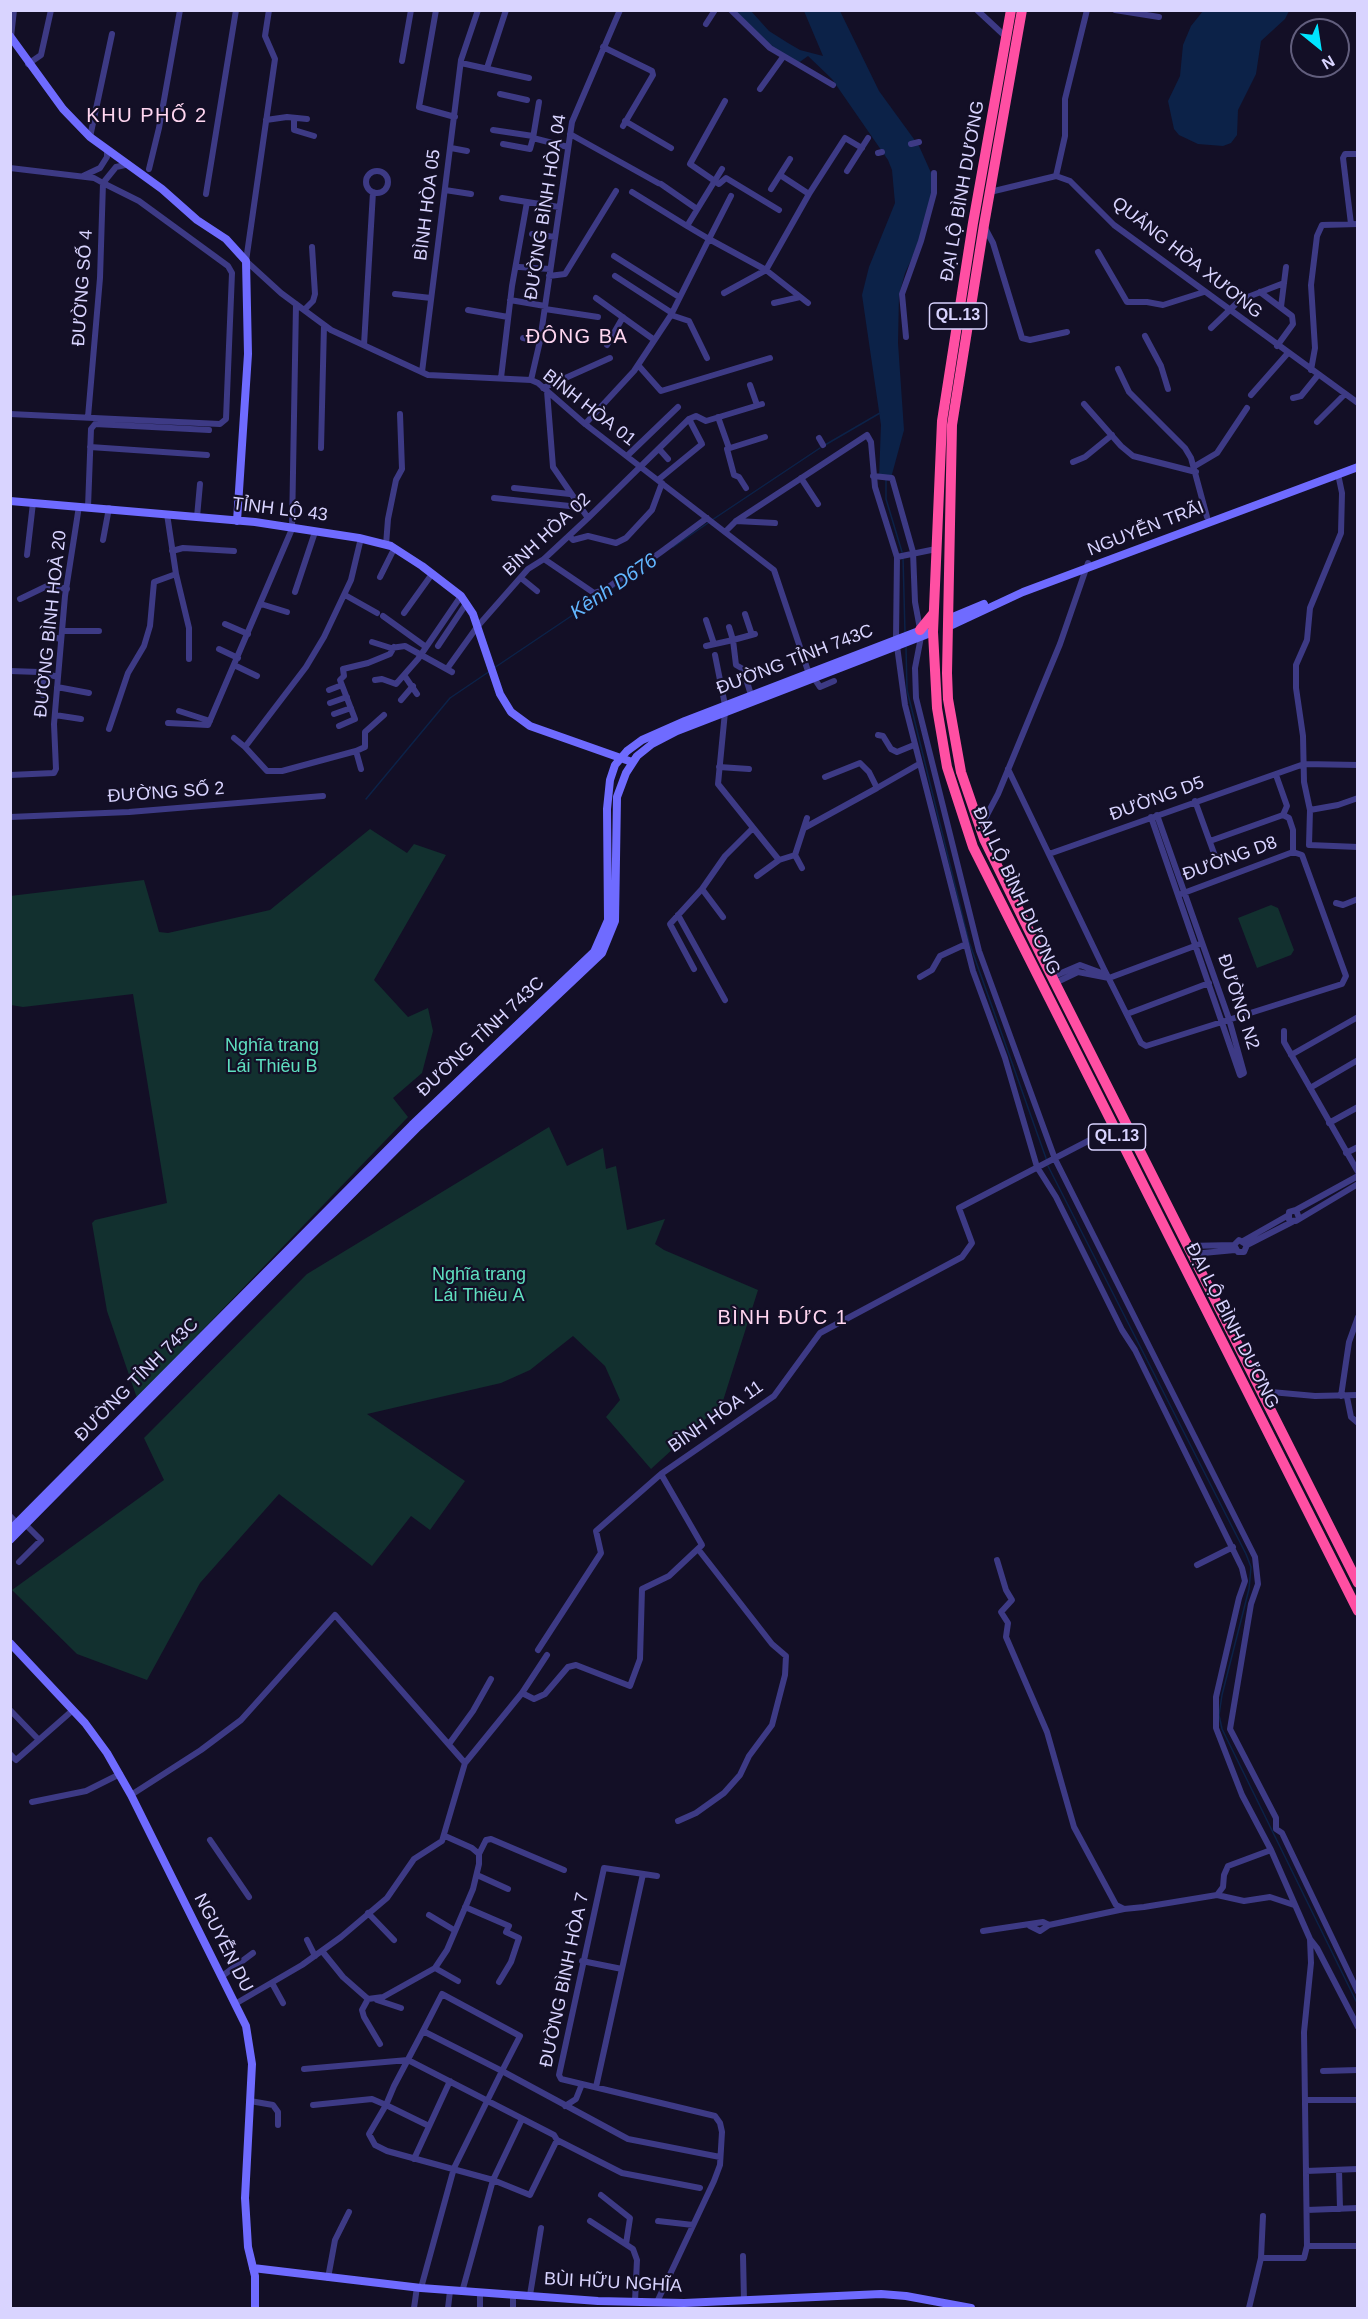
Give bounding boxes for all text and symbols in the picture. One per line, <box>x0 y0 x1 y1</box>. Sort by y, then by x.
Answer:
north arrow <box>1290 18 1350 78</box>
text: N <box>1319 52 1338 73</box>
street label: ĐẠI LỘ BÌNH DƯƠNG <box>936 99 990 283</box>
district label: KHU PHỐ 2 <box>86 104 208 128</box>
street label: ĐƯỜNG BÌNH HÒA 04 <box>521 113 571 301</box>
street label: BÌNH HÒA 05 <box>410 148 446 262</box>
street label: QUẢNG HÒA XƯƠNG <box>1108 193 1266 323</box>
street label: ĐƯỜNG SỐ 4 <box>68 229 98 347</box>
road number: QL.13 <box>930 303 986 329</box>
district label: ĐÔNG BA <box>526 325 628 349</box>
street label: BÌNH HÒA 01 <box>538 365 640 451</box>
street label: BÌNH HÒA 02 <box>499 489 595 581</box>
street label: TỈNH LỘ 43 <box>231 493 329 527</box>
street label: NGUYỄN TRÃI <box>1085 497 1207 561</box>
street label: ĐƯỜNG BÌNH HOÀ 20 <box>30 529 72 719</box>
water label: Kênh D676 <box>566 549 662 625</box>
street label: ĐƯỜNG TỈNH 743C <box>714 620 876 700</box>
street label: ĐƯỜNG D5 <box>1107 772 1207 826</box>
street label: ĐƯỜNG SỐ 2 <box>107 778 225 808</box>
street label: ĐẠI LỘ BÌNH DƯƠNG <box>968 804 1064 978</box>
street label: ĐƯỜNG D8 <box>1180 832 1280 886</box>
street label: ĐƯỜNG N2 <box>1212 952 1264 1052</box>
street label: ĐƯỜNG TỈNH 743C <box>413 973 549 1101</box>
park label: Nghĩa trang Lái Thiêu B <box>225 1035 319 1078</box>
road number: QL.13 <box>1088 1124 1146 1150</box>
street label: ĐẠI LỘ BÌNH DƯƠNG <box>1181 1240 1283 1412</box>
park label: Nghĩa trang Lái Thiêu A <box>432 1264 526 1306</box>
district label: BÌNH ĐỨC 1 <box>718 1306 848 1330</box>
street label: ĐƯỜNG TỈNH 743C <box>71 1314 203 1446</box>
street label: BÌNH HÒA 11 <box>664 1376 768 1458</box>
street label: NGUYỄN DU <box>189 1890 257 1996</box>
street label: ĐƯỜNG BÌNH HÒA 7 <box>536 1891 594 2069</box>
street label: BÙI HỮU NGHĨA <box>543 2269 683 2297</box>

